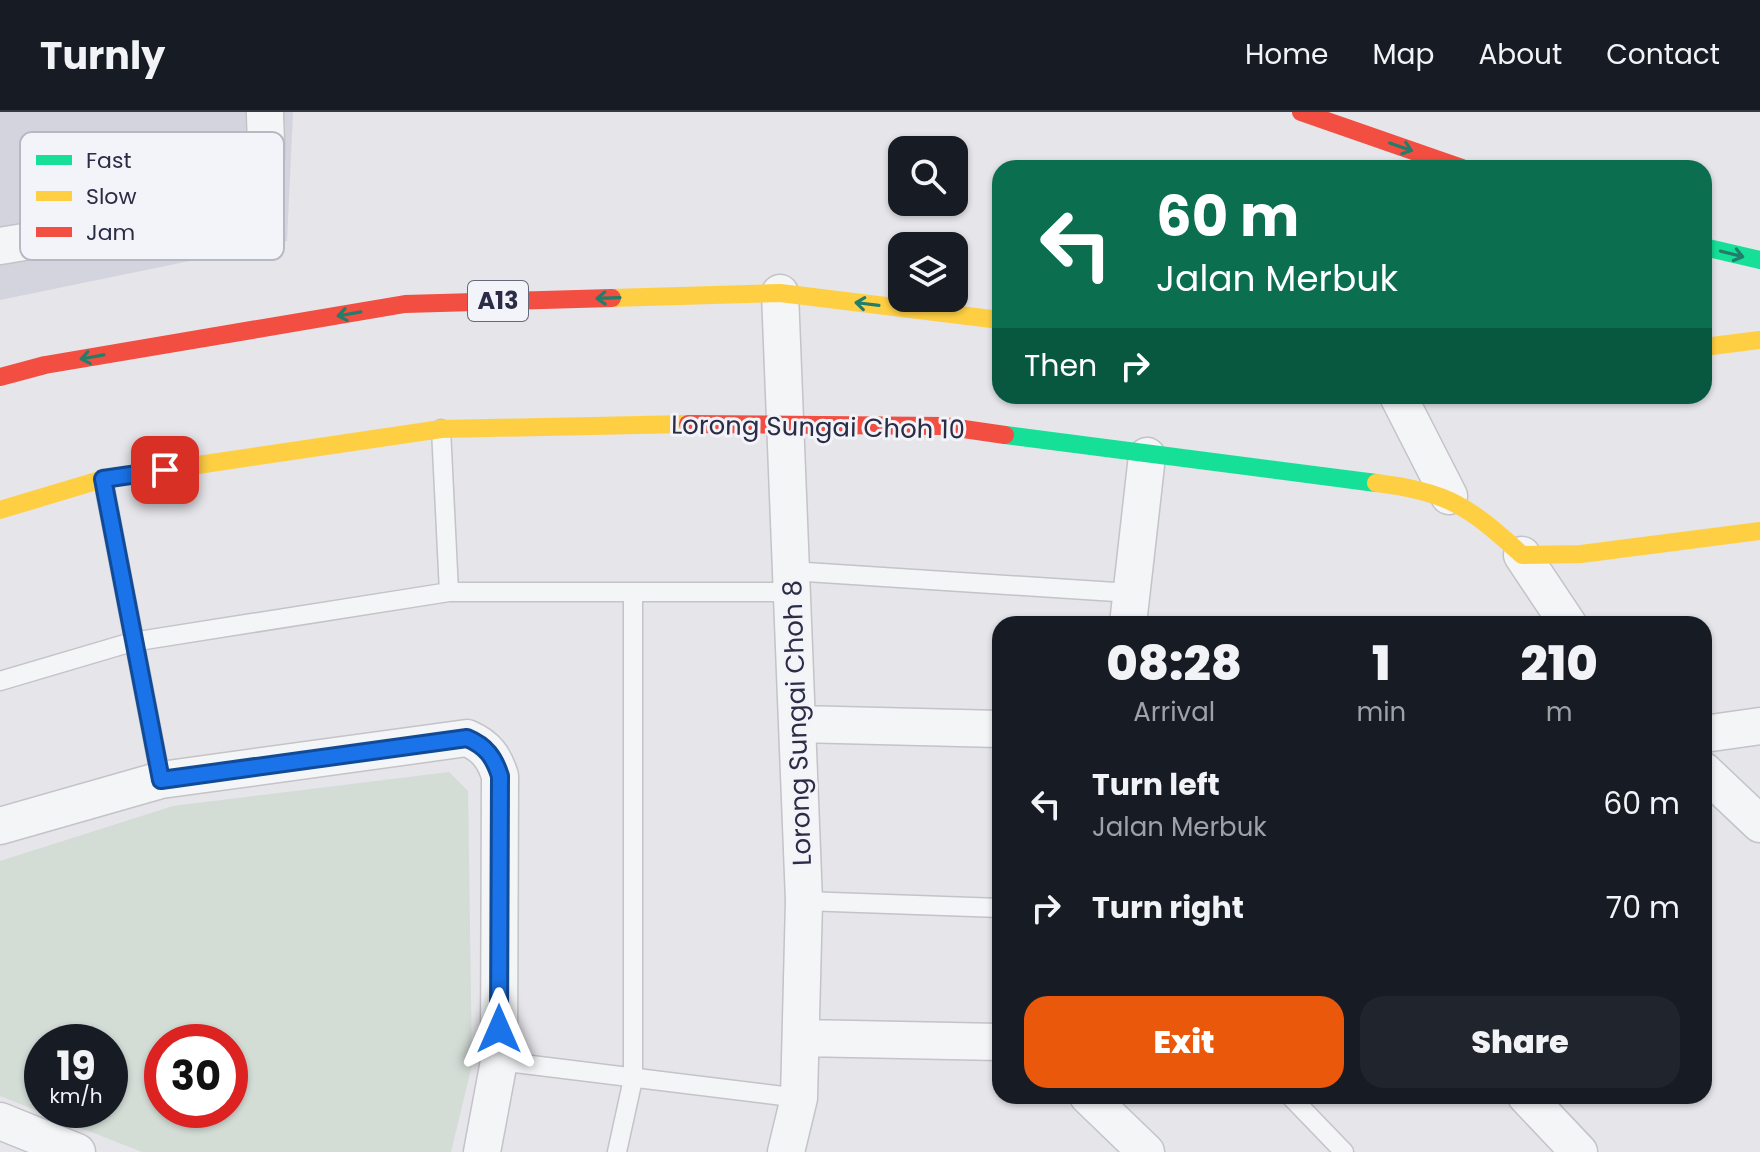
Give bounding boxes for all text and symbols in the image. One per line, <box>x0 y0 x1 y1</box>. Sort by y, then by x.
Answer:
text: Turnly <box>40 29 165 82</box>
text: Home <box>1245 35 1328 74</box>
text: Map <box>1372 35 1434 74</box>
text: About <box>1478 35 1562 74</box>
text: Contact <box>1606 35 1720 74</box>
legend <box>20 132 284 260</box>
map controls <box>888 136 968 312</box>
button: search <box>888 136 968 216</box>
one-way arrow <box>1389 141 1413 155</box>
text: Fast <box>86 145 131 176</box>
text: 60 m <box>1156 177 1299 256</box>
text: Slow <box>86 181 136 212</box>
icon: left <box>1024 192 1128 296</box>
text: Jam <box>86 217 135 248</box>
button: layers <box>888 232 968 312</box>
one-way arrow <box>1719 247 1744 262</box>
text: Jalan Merbuk <box>1156 253 1398 304</box>
road number: A13 <box>468 281 528 321</box>
one-way arrow <box>595 291 622 306</box>
one-way arrow <box>854 296 881 311</box>
one-way arrow <box>336 307 362 322</box>
text: Then <box>1024 344 1097 387</box>
icon: right <box>1113 344 1157 388</box>
one-way arrow <box>80 351 106 366</box>
street label: Lorong Sungai Choh 10 <box>671 406 965 448</box>
pin <box>131 436 199 504</box>
icon: arrive <box>143 448 187 492</box>
street label: Lorong Sungai Choh 8 <box>774 580 820 866</box>
text: 08:28 <box>1106 630 1242 697</box>
text: 1 <box>1372 630 1391 697</box>
text: 210 <box>1520 630 1598 697</box>
text: Arrival <box>1133 694 1215 730</box>
text: min <box>1356 694 1406 730</box>
text: m <box>1546 694 1573 730</box>
text: Turn left <box>1092 763 1220 806</box>
icon: left <box>1024 782 1068 826</box>
text: 60 m <box>1603 782 1680 825</box>
text: Jalan Merbuk <box>1092 809 1267 845</box>
icon: right <box>1024 886 1068 930</box>
text: Turn right <box>1092 886 1244 929</box>
text: 70 m <box>1606 886 1680 929</box>
position arrow <box>457 987 541 1071</box>
button: Exit <box>1024 996 1344 1088</box>
button: Share <box>1360 996 1680 1088</box>
speed limit sign: 30 <box>144 1024 248 1128</box>
text: 19 <box>56 1038 96 1094</box>
text: km/h <box>49 1082 103 1110</box>

